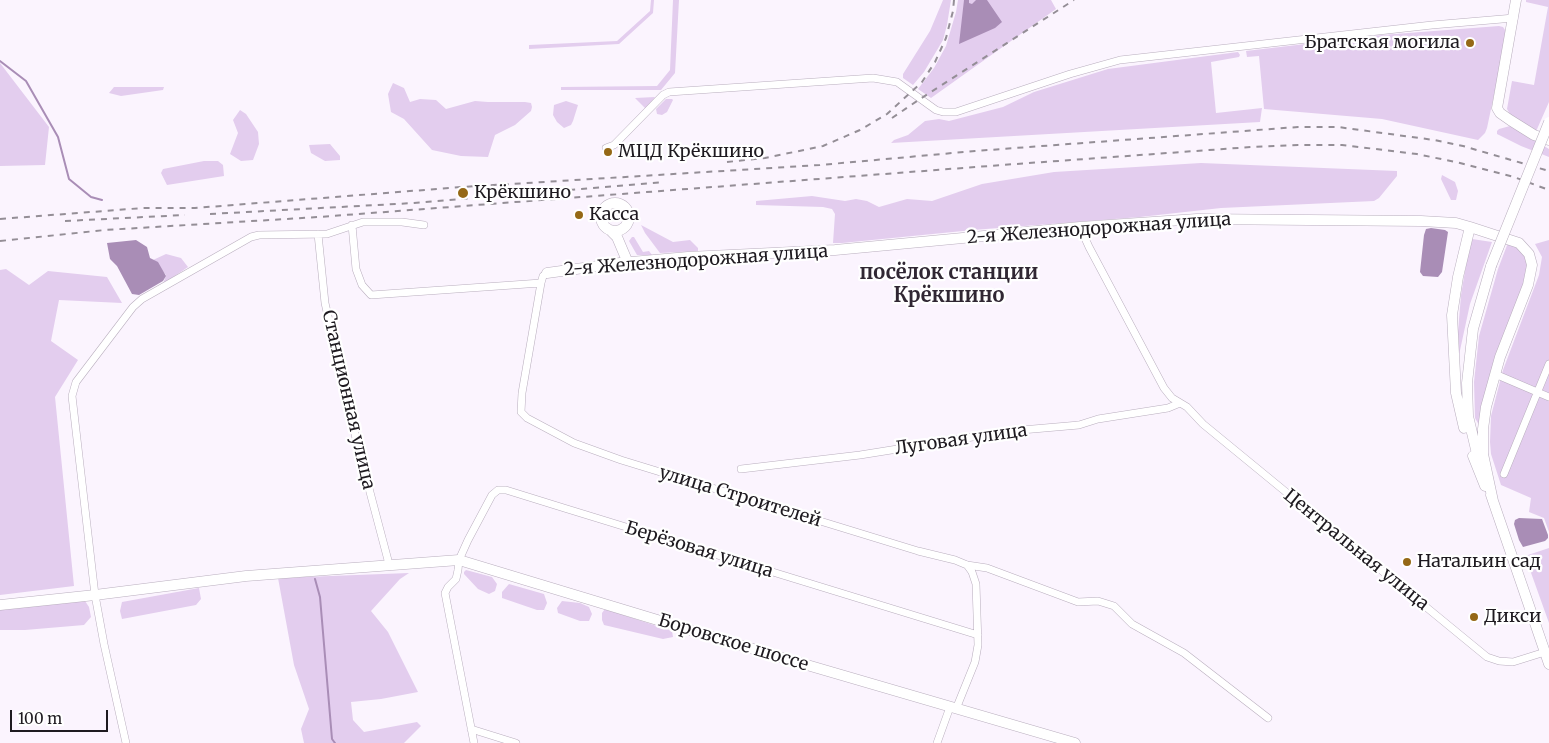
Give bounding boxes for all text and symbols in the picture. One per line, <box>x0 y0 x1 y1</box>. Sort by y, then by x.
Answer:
place label: Братская могила <box>1304 32 1460 54</box>
marker: Братская могила <box>1464 37 1476 49</box>
place label: МЦД Крёкшино <box>618 141 764 163</box>
marker: МЦД Крёкшино <box>602 146 614 158</box>
place label: Крёкшино <box>474 182 571 204</box>
marker: Крёкшино <box>456 186 470 200</box>
place label: Касса <box>589 204 639 226</box>
marker: Касса <box>573 209 585 221</box>
street label: 2-я Железнодорожная улица <box>966 209 1232 249</box>
street label: 2-я Железнодорожная улица <box>563 241 829 281</box>
district label: посёлок станции Крёкшино <box>860 261 1038 308</box>
street label: Станционная улица <box>317 308 379 492</box>
street label: Луговая улица <box>893 420 1029 460</box>
street label: улица Строителей <box>656 462 824 532</box>
street label: Центральная улица <box>1279 485 1433 615</box>
street label: Берёзовая улица <box>622 517 776 583</box>
place label: Натальин сад <box>1417 551 1541 573</box>
marker: Натальин сад <box>1401 556 1413 568</box>
place label: Дикси <box>1484 606 1541 628</box>
street label: Боровское шоссе <box>655 610 811 676</box>
marker: Дикси <box>1468 611 1480 623</box>
scale bar <box>12 700 110 732</box>
text: 100 m <box>18 709 62 728</box>

